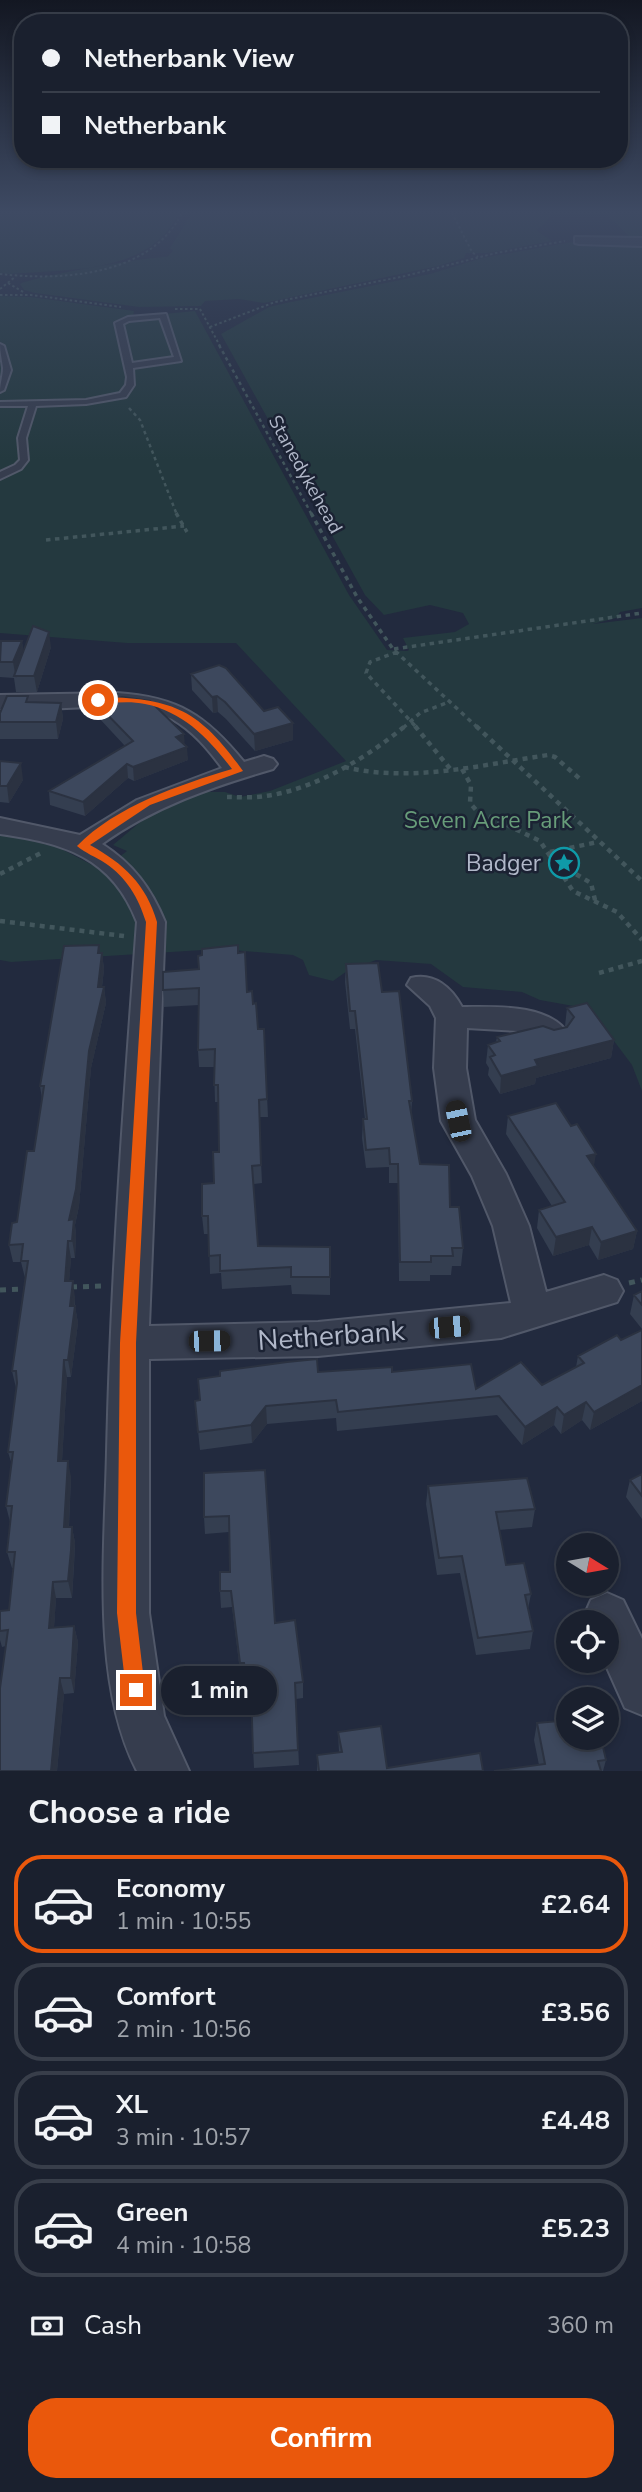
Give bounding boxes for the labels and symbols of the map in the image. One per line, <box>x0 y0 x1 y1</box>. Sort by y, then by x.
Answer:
street label: Stanedykehead <box>262 411 348 538</box>
route start <box>82 684 114 716</box>
park label: Seven Acre Park <box>404 805 573 836</box>
place icon: Badger <box>547 846 581 880</box>
place label: Badger <box>466 848 542 879</box>
car <box>444 1098 473 1144</box>
street label: Netherbank <box>256 1312 407 1360</box>
car <box>428 1315 471 1339</box>
car <box>188 1330 231 1352</box>
north arrow <box>556 1533 620 1596</box>
callout: 1 min <box>160 1666 276 1714</box>
route end <box>120 1674 152 1706</box>

